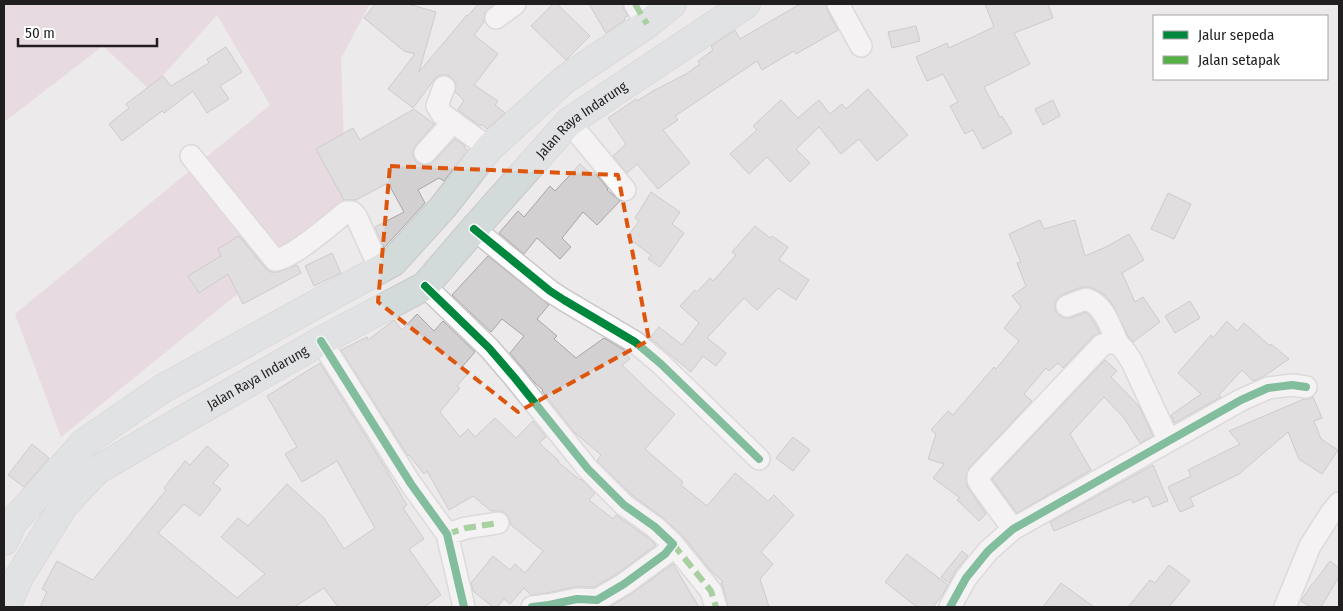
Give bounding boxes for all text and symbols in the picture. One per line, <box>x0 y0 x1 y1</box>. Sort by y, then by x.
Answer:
scale bar <box>18 15 156 47</box>
legend <box>1153 15 1328 80</box>
text: 50 m <box>25 24 55 42</box>
text: Jalur sepeda <box>1198 26 1274 44</box>
text: Jalan setapak <box>1198 51 1280 69</box>
street label: Jalan Raya Indarung <box>532 78 631 162</box>
street label: Jalan Raya Indarung <box>204 342 312 413</box>

